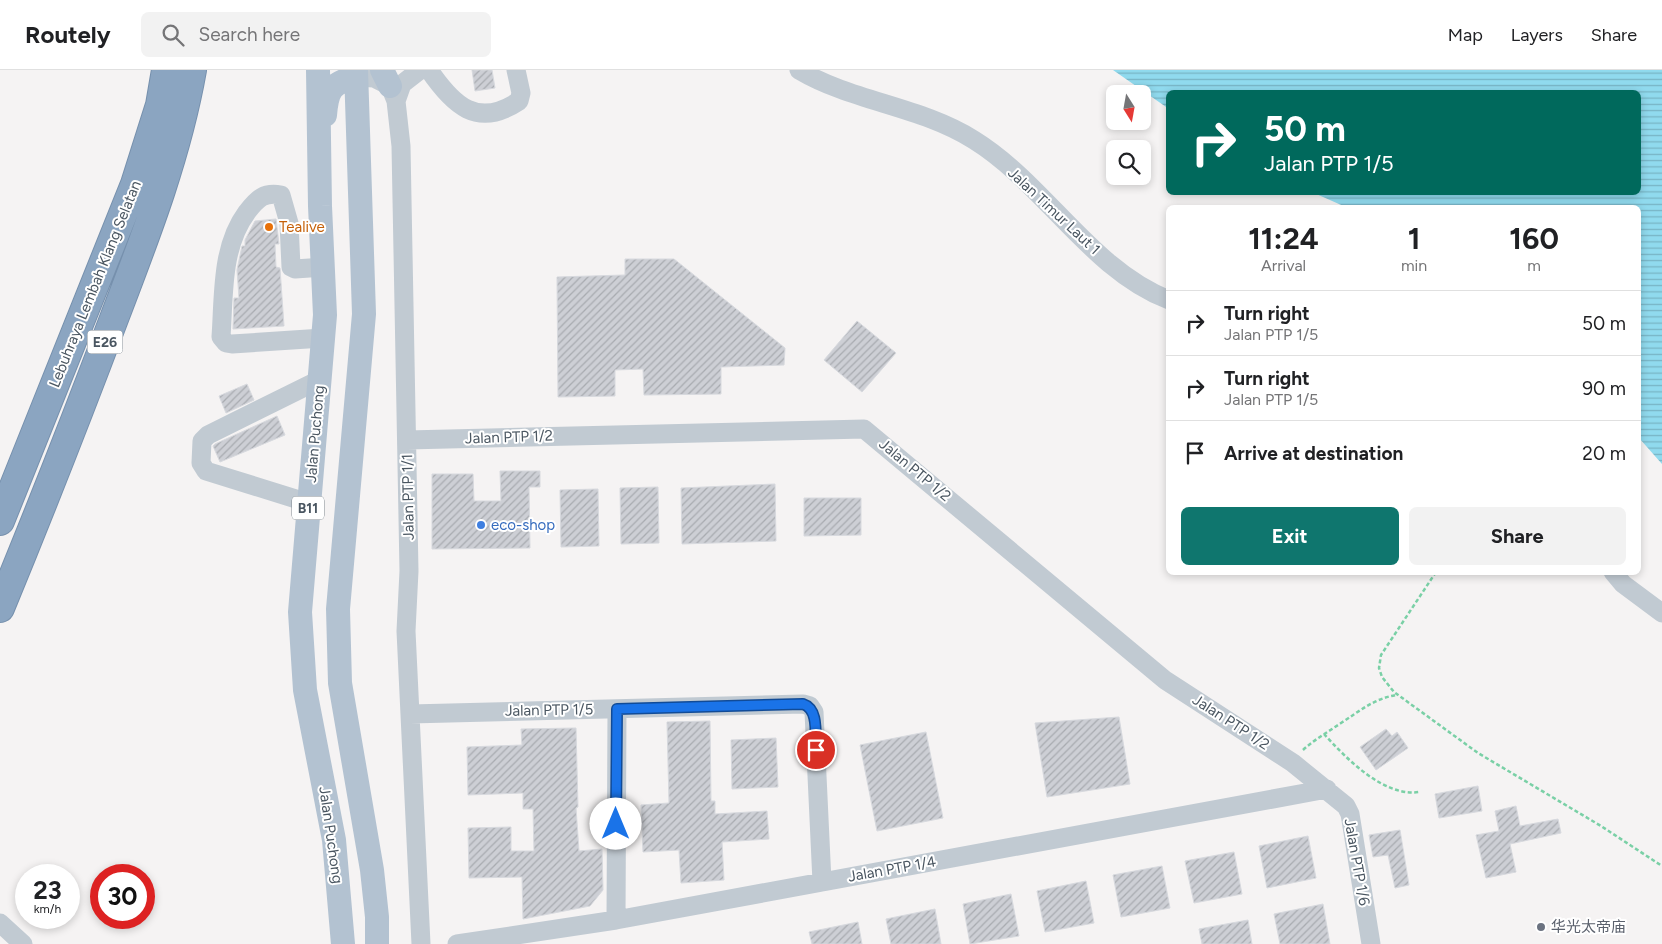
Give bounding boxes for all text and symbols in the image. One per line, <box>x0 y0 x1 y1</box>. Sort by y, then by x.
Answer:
search box <box>141 12 491 57</box>
text: Routely <box>25 20 111 49</box>
icon: search <box>159 21 187 49</box>
text: Search here <box>199 23 300 46</box>
text: Map <box>1448 24 1483 46</box>
text: Layers <box>1511 24 1563 46</box>
text: Share <box>1591 24 1637 46</box>
north arrow <box>1106 85 1151 130</box>
map controls <box>1106 85 1151 185</box>
text: 50 m <box>1264 108 1346 150</box>
icon: right <box>1181 110 1246 175</box>
button: search <box>1106 140 1151 185</box>
text: Jalan PTP 1/5 <box>1264 150 1394 177</box>
street label: Jalan Timur Laut 1 <box>1004 164 1104 258</box>
street label: Lebuhraya Lembah Klang Selatan <box>45 178 145 390</box>
place label: Tealive <box>279 218 325 236</box>
text: 11:24 <box>1248 220 1319 257</box>
text: 1 <box>1408 220 1420 257</box>
text: 160 <box>1509 220 1559 257</box>
marker: Tealive <box>263 221 275 233</box>
text: Arrival <box>1261 256 1306 275</box>
text: min <box>1401 256 1427 275</box>
text: m <box>1527 256 1541 275</box>
text: Turn right <box>1224 302 1310 325</box>
icon: right <box>1181 309 1209 337</box>
text: 50 m <box>1582 312 1626 335</box>
text: Jalan PTP 1/5 <box>1224 325 1318 344</box>
road number: E26 <box>88 330 122 354</box>
text: Turn right <box>1224 367 1310 390</box>
icon: right <box>1181 374 1209 402</box>
text: 90 m <box>1582 377 1626 400</box>
street label: Jalan Puchong <box>302 385 328 483</box>
text: Jalan PTP 1/5 <box>1224 390 1318 409</box>
street label: Jalan PTP 1/2 <box>465 426 553 448</box>
street label: Jalan PTP 1/2 <box>875 435 955 505</box>
icon: arrive <box>1181 439 1209 467</box>
text: Arrive at destination <box>1224 442 1403 465</box>
text: 20 m <box>1582 442 1626 465</box>
street label: Jalan PTP 1/1 <box>398 454 418 540</box>
road number: B11 <box>292 496 324 519</box>
button: Exit <box>1181 507 1399 565</box>
button: Share <box>1409 507 1626 565</box>
place label: eco-shop <box>491 516 555 534</box>
marker: eco-shop <box>475 519 487 531</box>
street label: Jalan PTP 1/2 <box>1189 690 1273 754</box>
street label: Jalan PTP 1/5 <box>505 700 593 720</box>
pin <box>795 729 837 771</box>
icon: arrive <box>802 736 830 764</box>
street label: Jalan Puchong <box>315 785 347 885</box>
position arrow <box>589 797 641 849</box>
street label: Jalan PTP 1/6 <box>1340 817 1374 908</box>
street label: Jalan PTP 1/4 <box>847 852 937 886</box>
speed limit sign: 30 <box>90 864 155 929</box>
text: 23 <box>33 875 62 905</box>
text: km/h <box>34 902 61 916</box>
place label: 华光太帝庙 <box>1551 918 1626 936</box>
marker: 华光太帝庙 <box>1535 921 1547 933</box>

